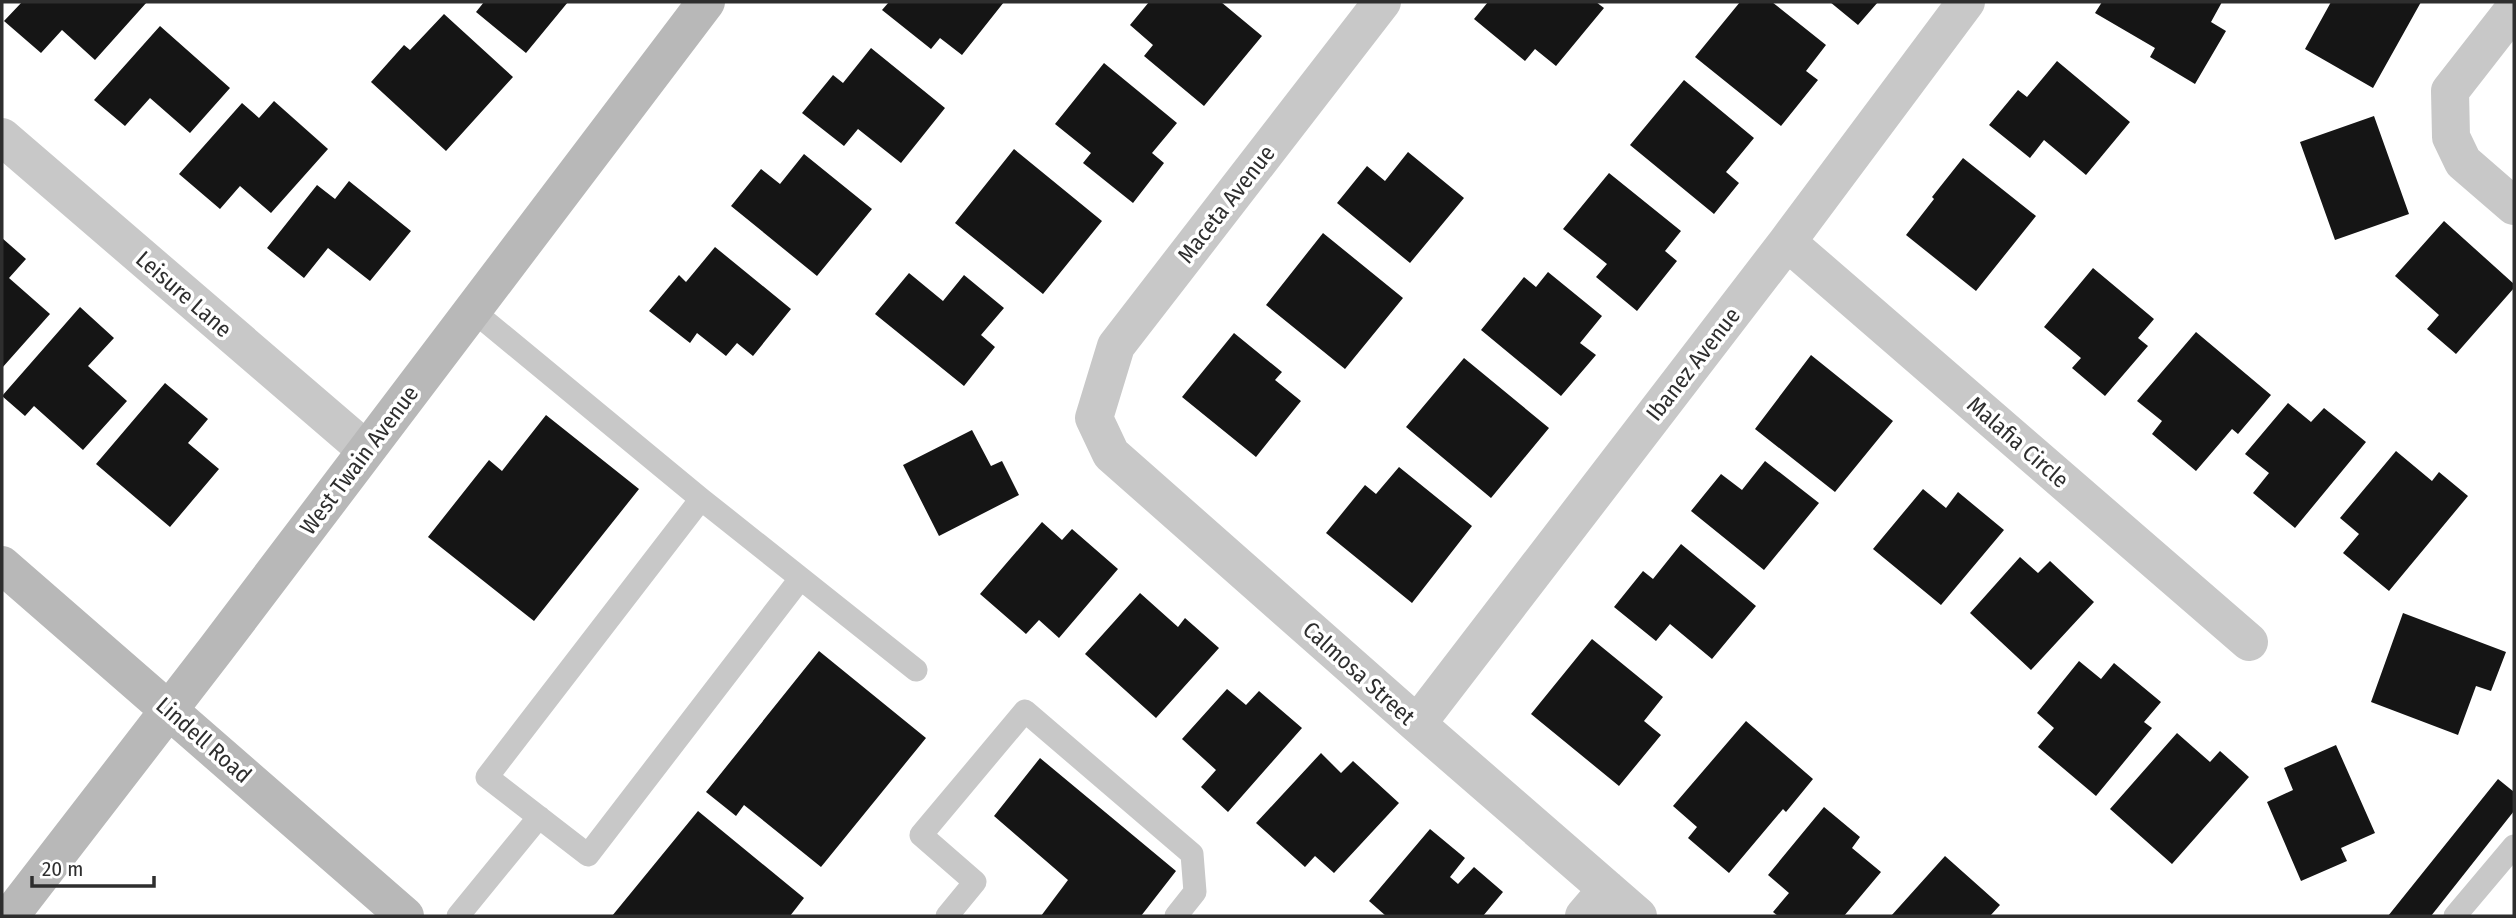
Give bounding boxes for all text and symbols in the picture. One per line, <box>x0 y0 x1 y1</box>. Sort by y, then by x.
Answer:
street label: Maceta Avenue <box>1171 140 1281 268</box>
street label: Leisure Lane <box>130 245 238 343</box>
street label: Ibanez Avenue <box>1640 302 1746 426</box>
street label: West Twain Avenue <box>294 380 424 540</box>
street label: Malafia Circle <box>1962 390 2074 494</box>
street label: Calmosa Street <box>1297 615 1421 731</box>
street label: Lindell Road <box>151 691 257 789</box>
scale bar <box>32 844 154 888</box>
text: 20 m <box>42 856 83 882</box>

